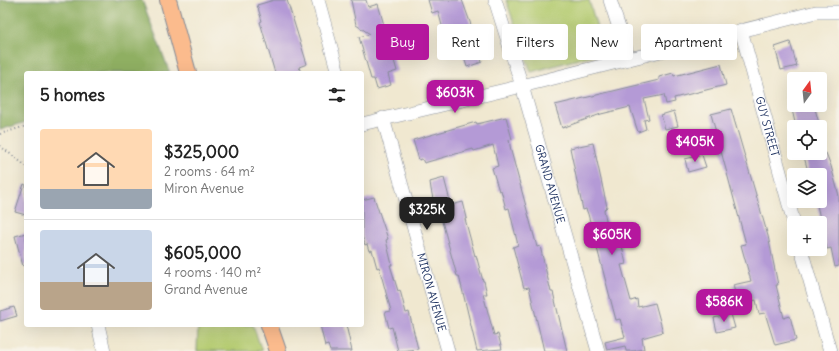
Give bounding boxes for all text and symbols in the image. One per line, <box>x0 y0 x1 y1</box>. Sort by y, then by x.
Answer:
chip: Buy <box>376 24 429 60</box>
chip: Rent <box>437 24 494 60</box>
chip: Filters <box>502 24 568 60</box>
chip: New <box>576 24 633 60</box>
chip: Apartment <box>641 24 737 60</box>
north arrow <box>787 72 827 112</box>
map controls <box>787 72 827 256</box>
pin: $603K <box>427 80 483 114</box>
text: 5 homes <box>40 84 105 106</box>
icon: filters <box>326 84 348 106</box>
text: $603K <box>436 84 474 101</box>
street label: GUY STREET <box>753 95 782 158</box>
button: locate <box>787 120 827 160</box>
pin: $405K <box>667 129 723 163</box>
text: $405K <box>676 133 714 150</box>
text: $325,000 <box>164 141 239 163</box>
street label: GRAND AVENUE <box>532 143 568 225</box>
icon: home <box>72 145 120 193</box>
text: 2 rooms · 64 m² <box>164 163 255 180</box>
button: layers <box>787 168 827 208</box>
text: Miron Avenue <box>164 180 244 197</box>
pin: $325K <box>399 197 455 231</box>
text: $325K <box>408 201 446 218</box>
button: + <box>787 216 827 256</box>
pin: $605K <box>584 222 640 256</box>
text: $605K <box>593 226 631 243</box>
text: $605,000 <box>164 242 241 264</box>
icon: home <box>72 246 120 294</box>
street label: MIRON AVENUE <box>414 251 449 333</box>
text: 4 rooms · 140 m² <box>164 264 261 281</box>
text: Grand Avenue <box>164 281 248 298</box>
pin: $586K <box>696 289 752 323</box>
text: $586K <box>705 293 743 310</box>

